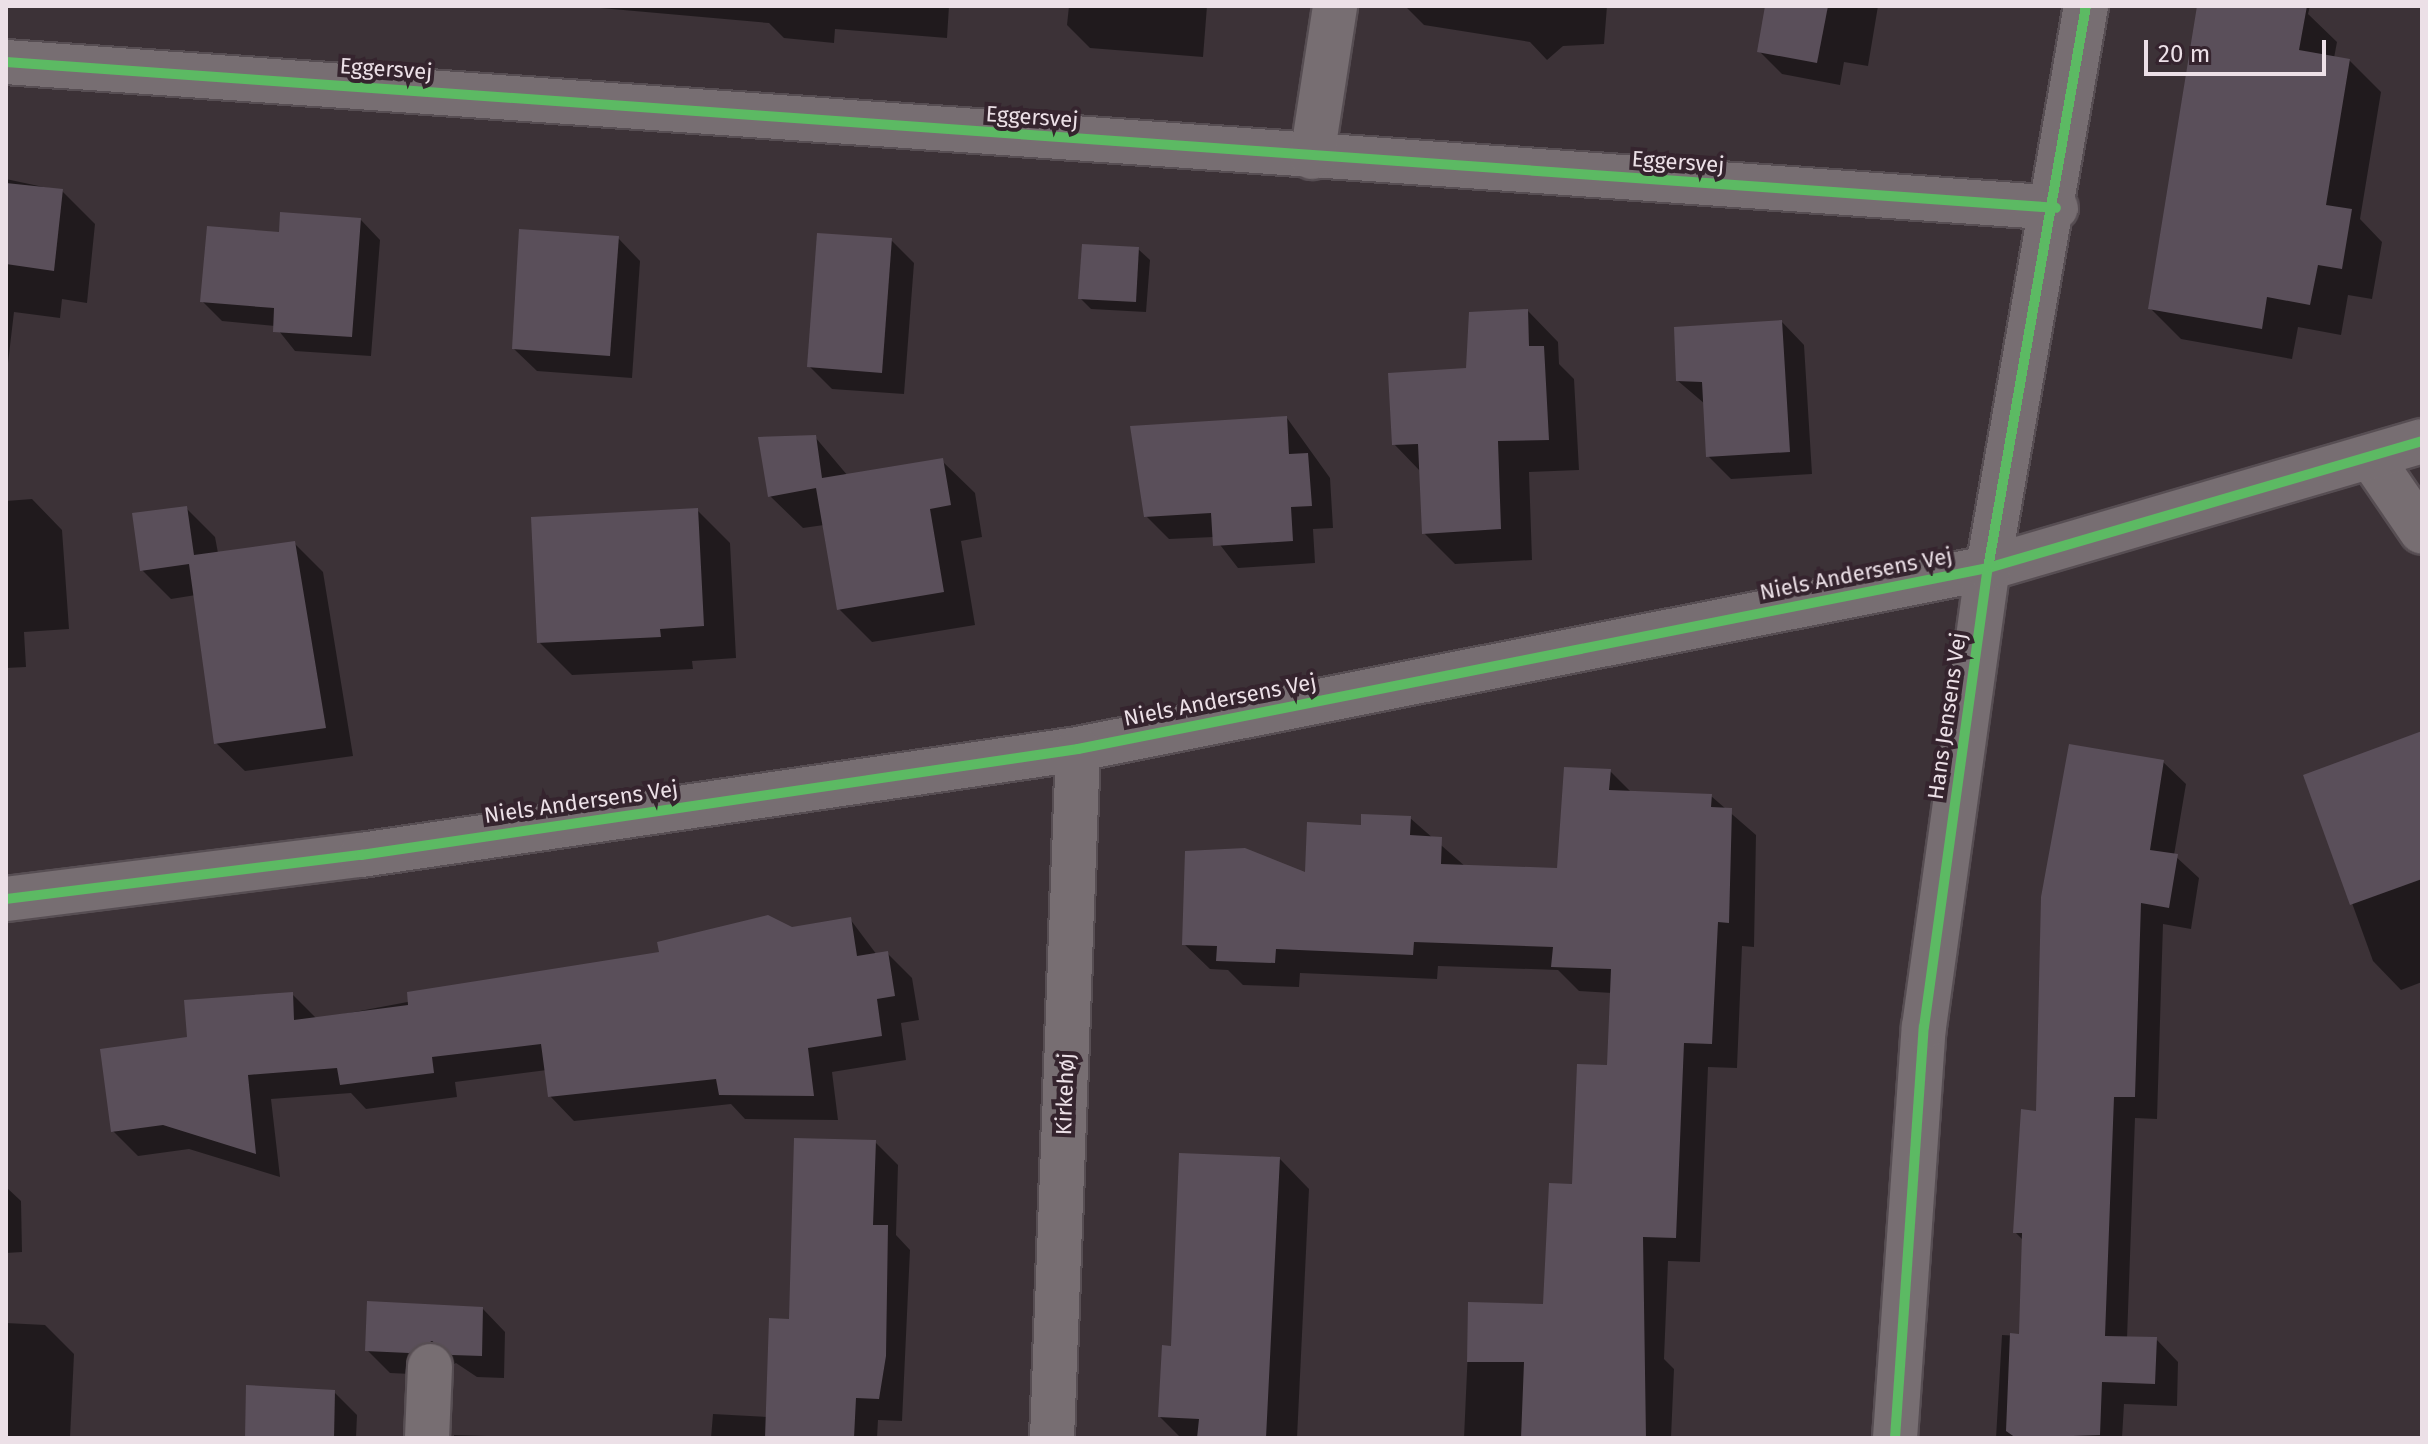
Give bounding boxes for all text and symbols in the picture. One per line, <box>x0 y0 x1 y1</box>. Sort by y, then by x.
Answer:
scale bar <box>2148 24 2330 74</box>
text: 20 m <box>2158 40 2210 68</box>
street label: Eggersvej <box>339 53 433 85</box>
street label: Eggersvej <box>985 101 1079 133</box>
street label: Eggersvej <box>1631 146 1725 178</box>
street label: Niels Andersens Vej <box>1757 542 1955 606</box>
street label: Hans Jensens Vej <box>1922 631 1972 801</box>
street label: Niels Andersens Vej <box>1121 668 1319 732</box>
street label: Niels Andersens Vej <box>482 775 680 829</box>
street label: Kirkehøj <box>1050 1052 1080 1136</box>

